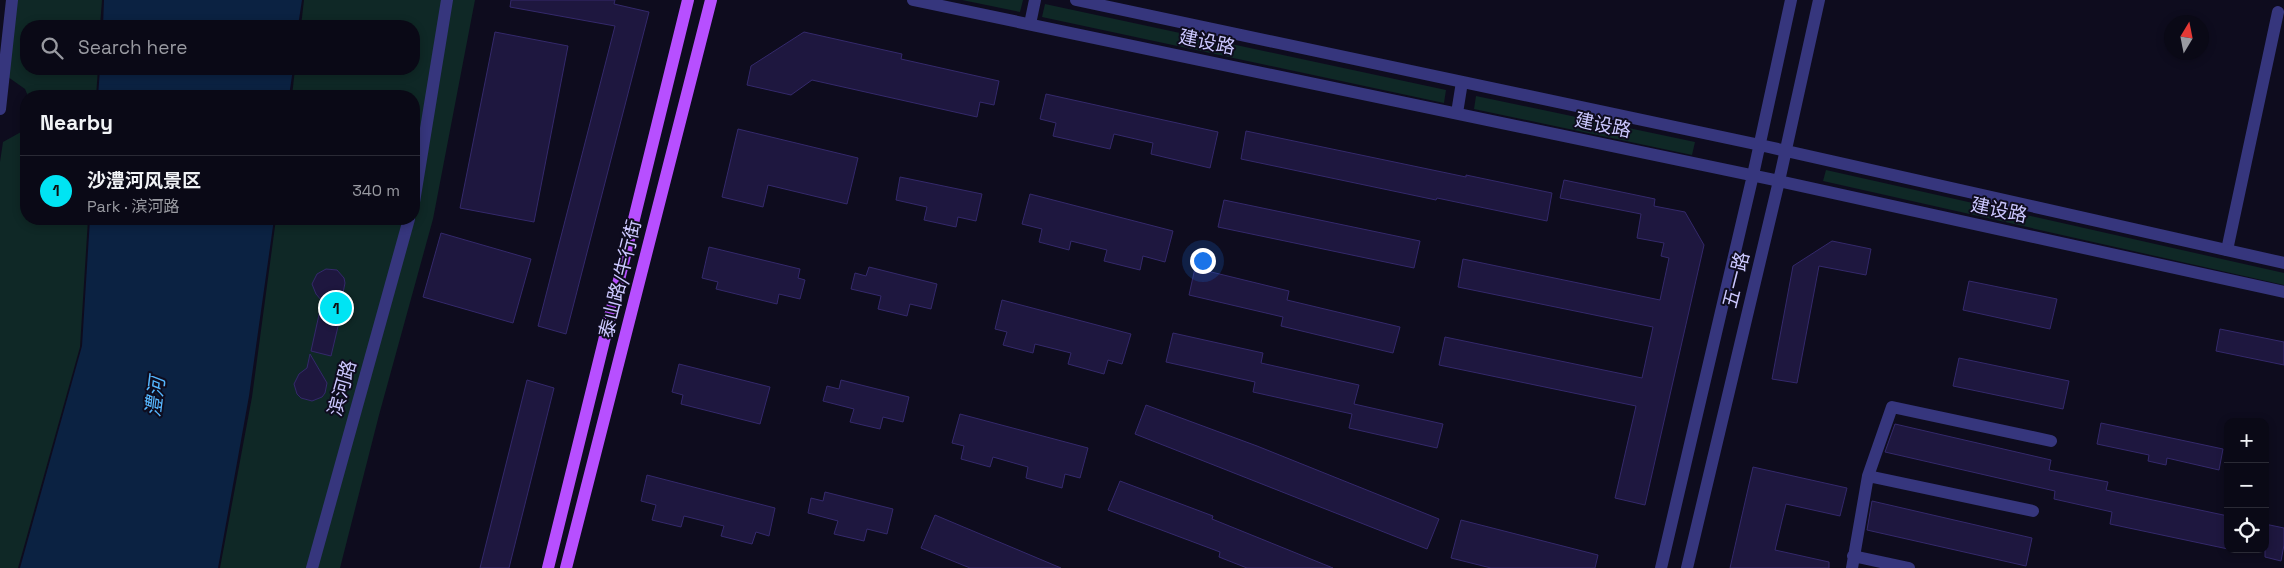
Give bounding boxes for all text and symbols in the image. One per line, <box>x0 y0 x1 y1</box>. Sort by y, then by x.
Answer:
north arrow <box>2164 15 2209 60</box>
search box <box>20 20 420 75</box>
street label: 建设路 <box>1177 24 1237 60</box>
icon: search <box>38 34 66 62</box>
text: Search here <box>78 35 188 60</box>
street label: 建设路 <box>1573 107 1633 143</box>
text: Nearby <box>40 109 113 136</box>
text: 沙澧河风景区 <box>87 168 201 193</box>
text: 1 <box>52 180 60 201</box>
text: 340 m <box>352 180 400 201</box>
street label: 建设路 <box>1969 192 2029 228</box>
text: Park · 滨河路 <box>87 196 180 217</box>
street label: 泰山路/牛行街 <box>593 217 647 341</box>
your location <box>1190 248 1216 274</box>
street label: 五一路 <box>1717 249 1755 311</box>
pin: 1 <box>320 289 352 327</box>
street label: 滨河路 <box>322 357 362 419</box>
water label: 澧河 <box>140 372 171 418</box>
map controls <box>2224 418 2269 553</box>
button: + <box>2224 418 2269 463</box>
button: − <box>2224 463 2269 508</box>
button: locate <box>2224 508 2269 553</box>

